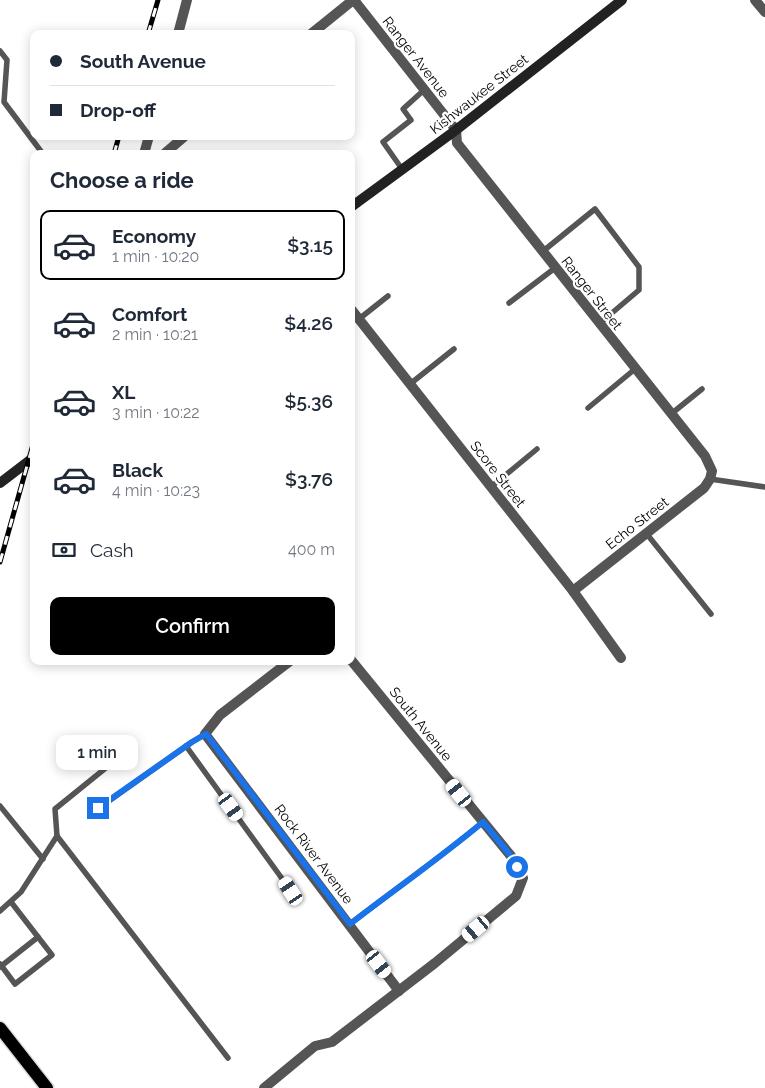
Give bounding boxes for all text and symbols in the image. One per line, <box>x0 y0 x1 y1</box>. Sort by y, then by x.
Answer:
street label: Ranger Avenue <box>379 13 453 101</box>
text: South Avenue <box>80 50 206 72</box>
street label: Kishwaukee Street <box>427 51 531 137</box>
text: Drop-off <box>80 99 156 121</box>
text: Choose a ride <box>50 167 194 193</box>
icon: car <box>52 223 97 268</box>
text: Economy <box>112 225 196 247</box>
text: $3.15 <box>287 234 333 256</box>
text: 1 min · 10:20 <box>112 247 199 266</box>
street label: Ranger Street <box>558 253 626 333</box>
icon: car <box>52 301 97 346</box>
text: Comfort <box>112 303 187 325</box>
text: $4.26 <box>284 312 333 334</box>
text: 2 min · 10:21 <box>112 325 198 344</box>
icon: car <box>52 379 97 424</box>
text: XL <box>112 381 135 403</box>
text: $5.36 <box>285 390 333 412</box>
text: 3 min · 10:22 <box>112 403 200 422</box>
street label: Score Street <box>467 438 529 511</box>
icon: car <box>52 457 97 502</box>
text: Black <box>112 459 163 481</box>
text: $3.76 <box>285 468 333 490</box>
text: 4 min · 10:23 <box>112 481 200 500</box>
street label: Echo Street <box>603 493 672 552</box>
icon: cash <box>50 536 78 564</box>
text: Cash <box>90 539 134 561</box>
text: 400 m <box>288 540 335 559</box>
button: Confirm <box>50 597 335 655</box>
street label: South Avenue <box>386 684 456 764</box>
callout: 1 min <box>57 736 139 770</box>
text: 1 min <box>77 743 117 762</box>
car <box>443 777 474 809</box>
car <box>216 790 245 824</box>
route end <box>87 797 109 819</box>
street label: Rock River Avenue <box>271 801 357 907</box>
route start <box>506 856 528 878</box>
car <box>276 874 305 908</box>
car <box>459 914 492 944</box>
car <box>363 948 394 980</box>

